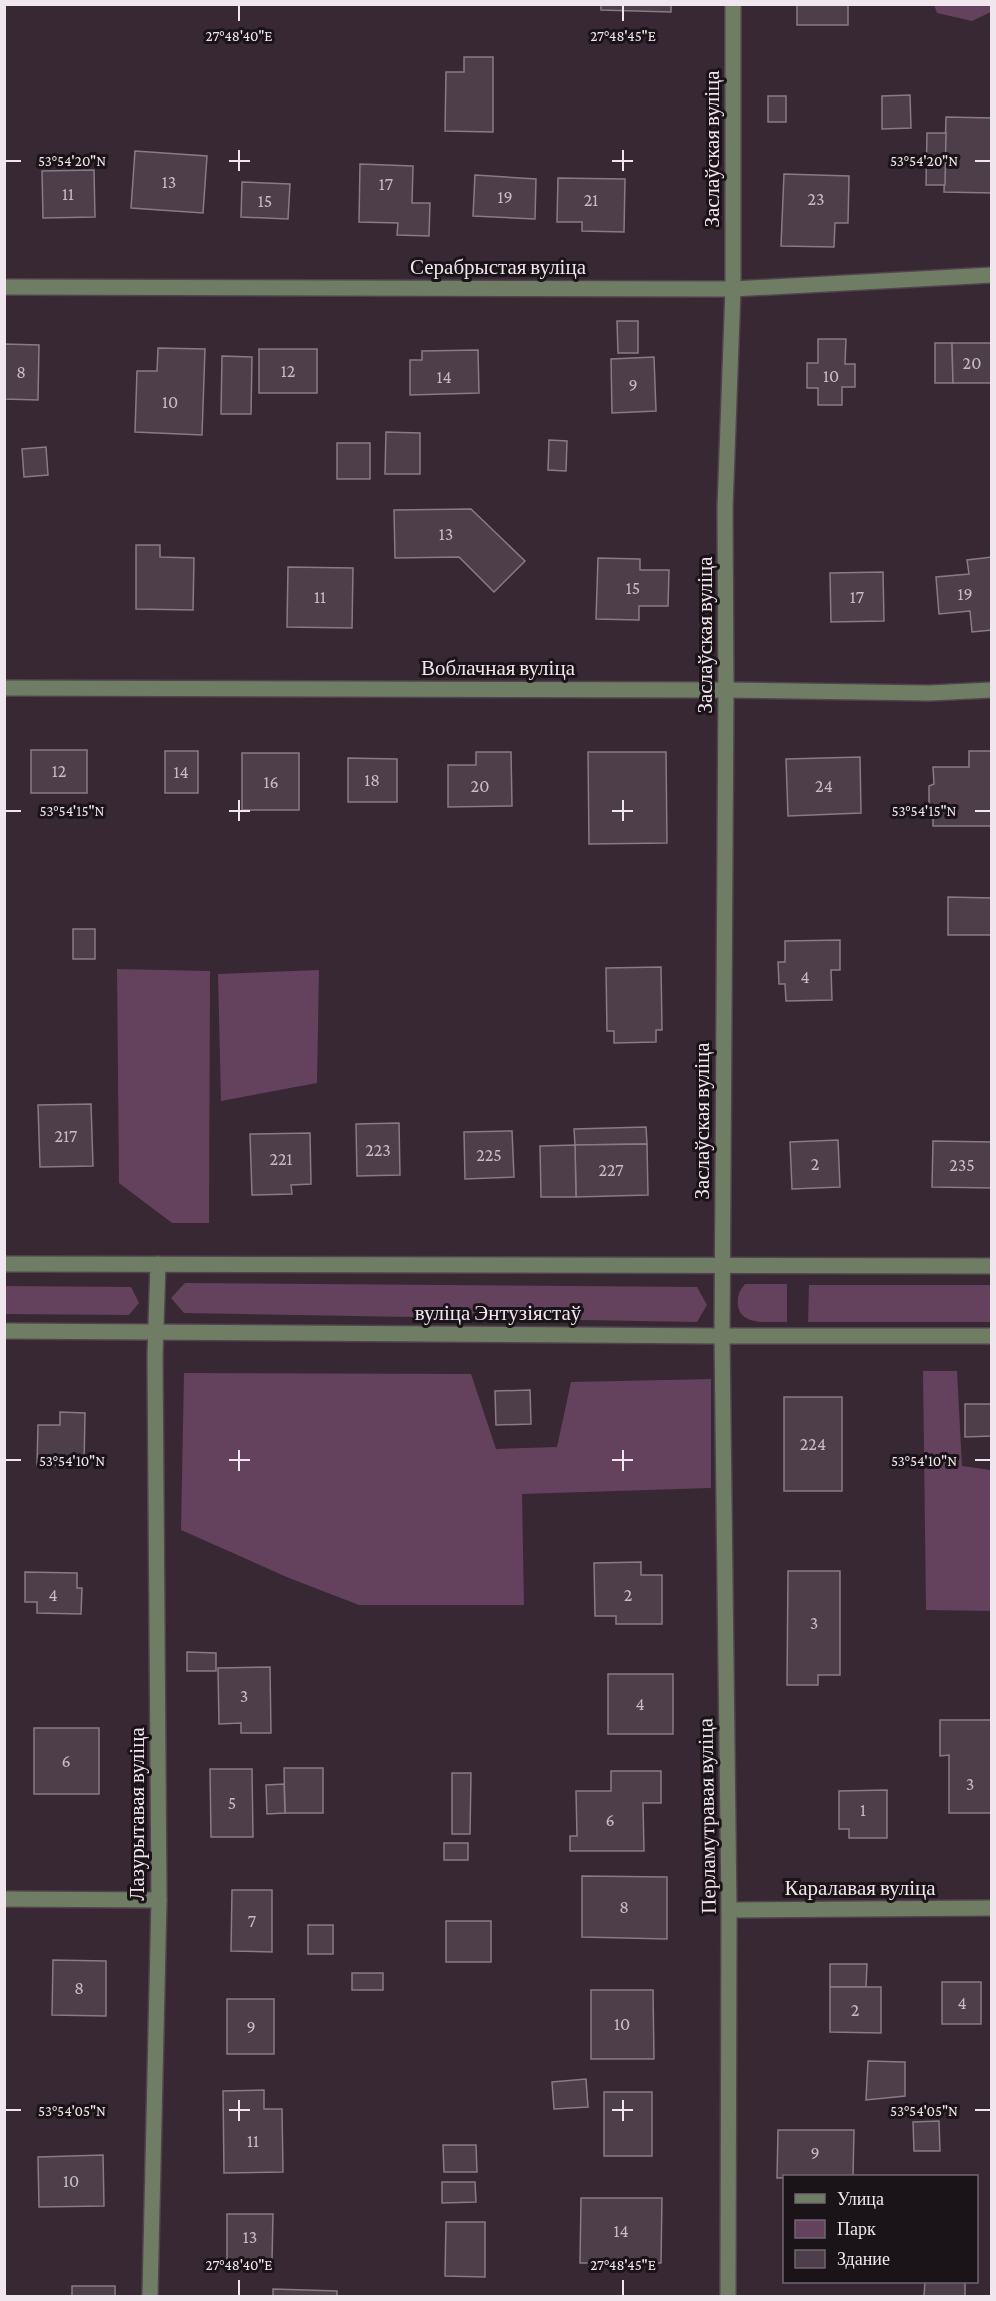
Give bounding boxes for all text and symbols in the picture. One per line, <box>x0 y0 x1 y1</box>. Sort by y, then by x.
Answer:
text: 27°48'40"E <box>205 28 273 44</box>
text: 27°48'45"E <box>590 28 656 44</box>
street label: Заслаўская вуліца <box>700 70 724 228</box>
text: 53°54'20"N <box>38 153 106 169</box>
text: 53°54'20"N <box>890 153 958 169</box>
house number: 13 <box>162 172 176 192</box>
house number: 17 <box>379 174 393 194</box>
house number: 11 <box>62 184 74 204</box>
house number: 19 <box>497 187 513 207</box>
house number: 23 <box>807 189 825 209</box>
house number: 21 <box>584 190 598 210</box>
house number: 15 <box>258 191 272 211</box>
street label: Серабрыстая вуліца <box>410 255 587 279</box>
house number: 20 <box>963 353 981 373</box>
house number: 12 <box>281 361 295 381</box>
house number: 8 <box>16 362 26 382</box>
house number: 10 <box>823 366 839 386</box>
house number: 14 <box>436 367 452 387</box>
house number: 9 <box>628 375 638 395</box>
house number: 10 <box>162 392 178 412</box>
house number: 13 <box>439 524 453 544</box>
street label: Заслаўская вуліца <box>693 556 717 714</box>
house number: 15 <box>626 578 640 598</box>
house number: 19 <box>957 584 973 604</box>
house number: 11 <box>314 587 326 607</box>
house number: 17 <box>850 587 864 607</box>
street label: Воблачная вуліца <box>421 656 576 680</box>
house number: 12 <box>52 761 66 781</box>
house number: 14 <box>173 762 189 782</box>
house number: 18 <box>364 770 380 790</box>
house number: 16 <box>263 772 279 792</box>
house number: 20 <box>471 776 489 796</box>
house number: 24 <box>815 776 833 796</box>
text: 53°54'15"N <box>40 803 105 819</box>
text: 53°54'15"N <box>892 803 957 819</box>
house number: 4 <box>800 967 810 987</box>
street label: Заслаўская вуліца <box>690 1042 714 1200</box>
house number: 217 <box>55 1126 77 1146</box>
house number: 223 <box>365 1140 391 1160</box>
house number: 225 <box>476 1145 502 1165</box>
house number: 221 <box>269 1149 293 1169</box>
house number: 2 <box>811 1154 819 1174</box>
house number: 235 <box>949 1155 975 1175</box>
house number: 227 <box>598 1160 624 1180</box>
street label: вуліца Энтузіястаў <box>415 1301 582 1325</box>
house number: 224 <box>800 1434 826 1454</box>
text: 53°54'10"N <box>39 1453 105 1469</box>
text: 53°54'10"N <box>891 1453 957 1469</box>
house number: 4 <box>48 1585 58 1605</box>
house number: 2 <box>624 1585 632 1605</box>
house number: 3 <box>810 1613 818 1633</box>
house number: 3 <box>240 1686 248 1706</box>
house number: 4 <box>635 1694 645 1714</box>
street label: Перламутравая вуліца <box>693 1717 721 1914</box>
street label: Лазурытавая вуліца <box>125 1727 149 1901</box>
house number: 6 <box>61 1751 71 1771</box>
house number: 3 <box>966 1774 974 1794</box>
house number: 5 <box>228 1793 236 1813</box>
house number: 1 <box>860 1800 866 1820</box>
house number: 6 <box>605 1810 615 1830</box>
street label: Каралавая вуліца <box>784 1876 936 1900</box>
house number: 8 <box>619 1897 629 1917</box>
house number: 7 <box>248 1911 256 1931</box>
house number: 8 <box>74 1978 84 1998</box>
house number: 4 <box>957 1993 967 2013</box>
house number: 2 <box>851 2000 859 2020</box>
house number: 10 <box>614 2014 630 2034</box>
house number: 9 <box>246 2017 256 2037</box>
text: 53°54'05"N <box>38 2103 106 2119</box>
text: 53°54'05"N <box>890 2103 958 2119</box>
house number: 11 <box>247 2131 259 2151</box>
house number: 9 <box>810 2143 820 2163</box>
house number: 10 <box>63 2171 79 2191</box>
legend <box>783 2175 978 2283</box>
text: Улица <box>837 2189 884 2209</box>
text: Парк <box>837 2219 876 2239</box>
house number: 14 <box>613 2221 629 2241</box>
house number: 13 <box>243 2227 257 2247</box>
text: Здание <box>837 2249 890 2269</box>
text: 27°48'40"E <box>205 2257 273 2273</box>
text: 27°48'45"E <box>590 2257 656 2273</box>

